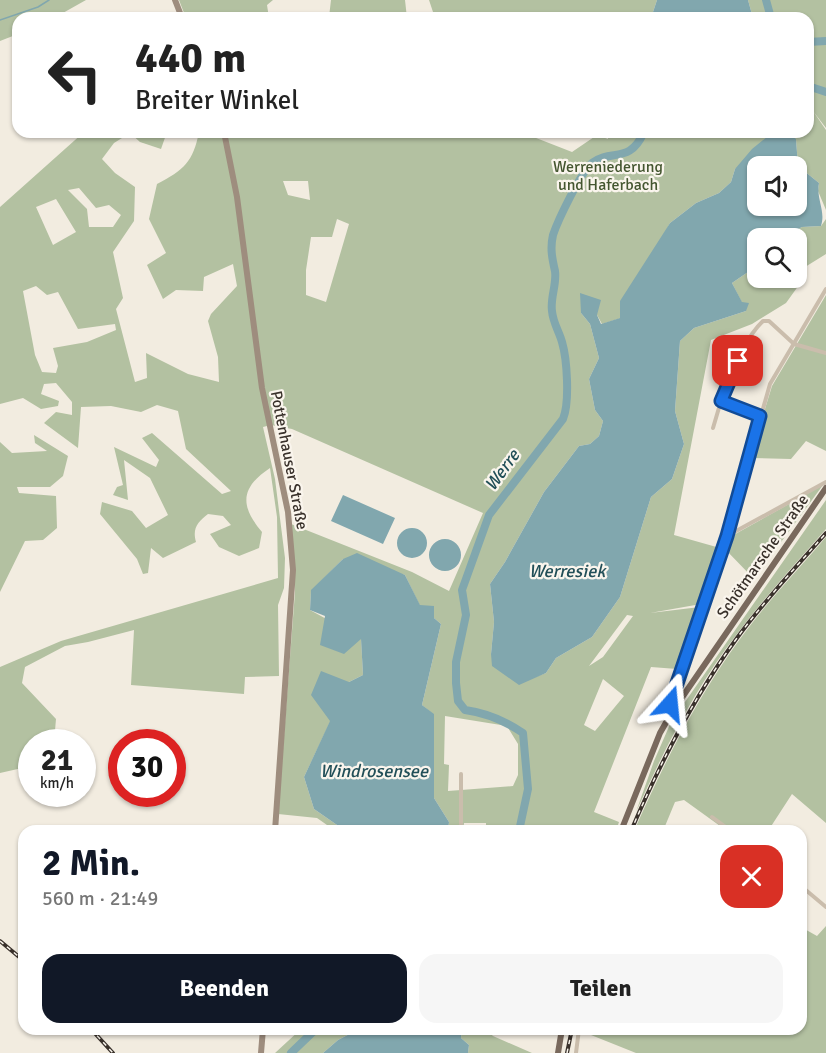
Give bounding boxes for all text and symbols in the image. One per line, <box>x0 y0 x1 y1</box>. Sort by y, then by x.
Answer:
text: 440 m <box>135 33 246 84</box>
icon: left <box>36 36 114 114</box>
text: Breiter Winkel <box>135 84 299 117</box>
map controls <box>747 156 807 288</box>
button: sound <box>747 156 807 216</box>
park label: Werreniederung und Haferbach <box>553 157 663 195</box>
button: search <box>747 228 807 288</box>
pin <box>712 335 763 386</box>
icon: arrive <box>721 344 754 377</box>
street label: Pottenhauser Straße <box>266 389 312 531</box>
water label: Werre <box>480 444 525 495</box>
street label: Schötmarsche Straße <box>713 491 813 622</box>
water label: Werresiek <box>529 560 607 582</box>
position arrow <box>638 672 702 736</box>
speed limit sign: 30 <box>108 729 186 807</box>
text: 21 <box>41 742 73 779</box>
water label: Windrosensee <box>320 760 429 782</box>
text: km/h <box>40 774 74 792</box>
text: 2 Min. <box>42 841 140 886</box>
button: close <box>720 845 783 908</box>
text: 560 m · 21:49 <box>42 886 158 911</box>
button: Beenden <box>42 954 407 1023</box>
button: Teilen <box>419 954 783 1023</box>

